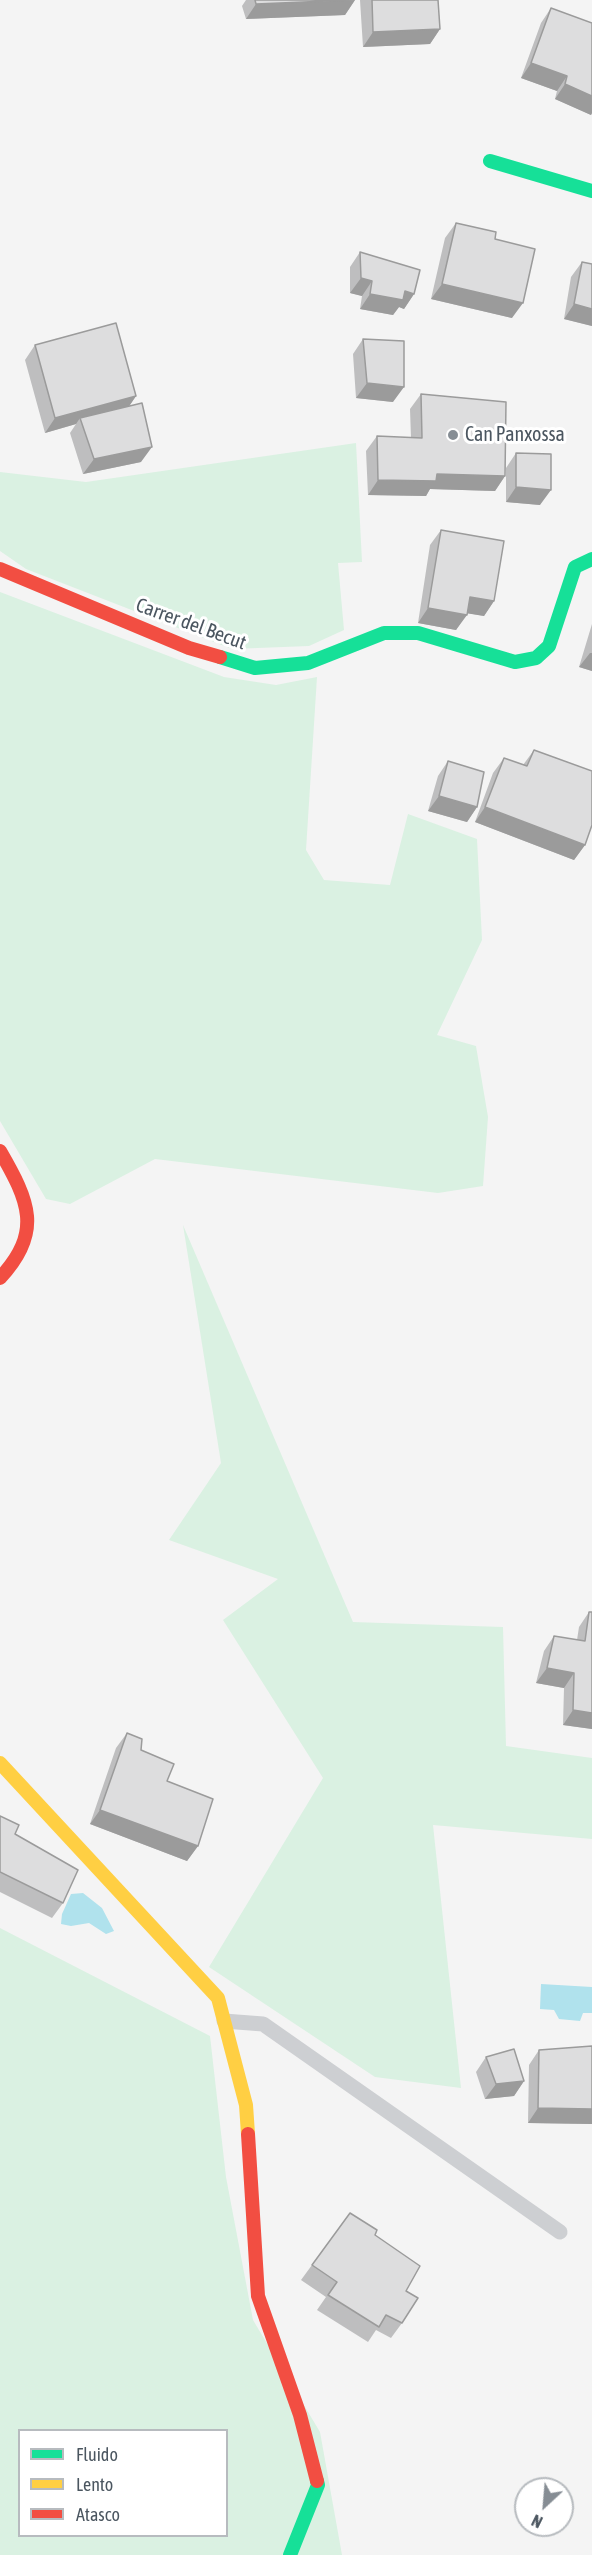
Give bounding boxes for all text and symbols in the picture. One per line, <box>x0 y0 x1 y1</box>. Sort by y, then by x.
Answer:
place label: Can Panxossa <box>465 423 565 447</box>
marker: Can Panxossa <box>446 428 460 442</box>
street label: Carrer del Becut <box>133 593 249 655</box>
legend <box>18 2429 228 2537</box>
text: Fluido <box>76 2444 118 2465</box>
text: Lento <box>76 2474 113 2495</box>
north arrow <box>514 2477 574 2537</box>
text: Atasco <box>76 2504 120 2525</box>
text: N <box>529 2511 545 2532</box>

